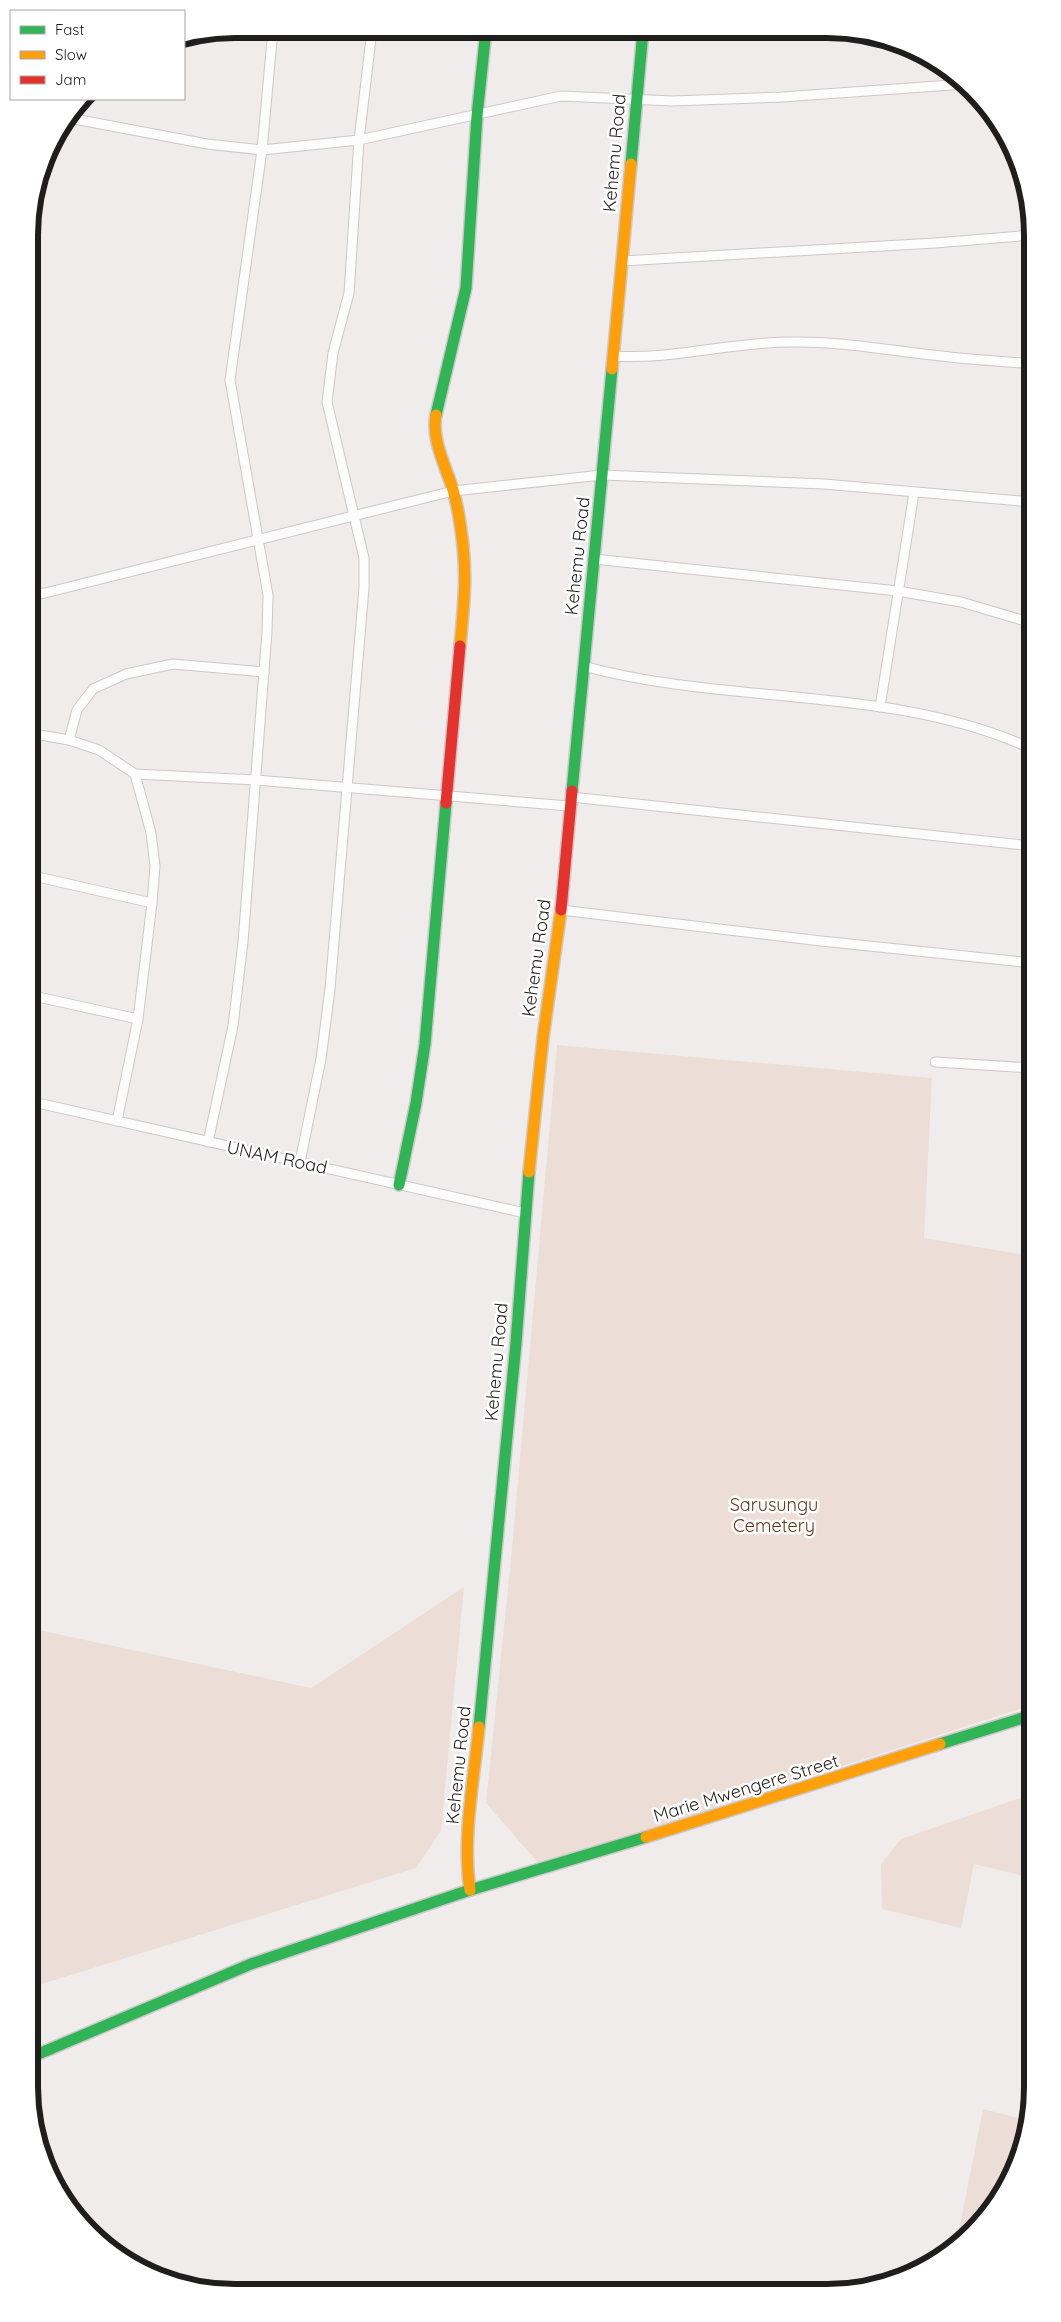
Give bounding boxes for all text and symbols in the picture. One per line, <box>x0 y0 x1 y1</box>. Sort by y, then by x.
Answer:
legend <box>10 10 185 100</box>
text: Fast <box>55 20 84 39</box>
text: Slow <box>55 45 87 64</box>
text: Jam <box>55 70 86 89</box>
street label: Kehemu Road <box>597 93 631 213</box>
street label: Kehemu Road <box>559 496 595 616</box>
street label: Kehemu Road <box>516 898 556 1018</box>
street label: UNAM Road <box>225 1135 329 1179</box>
street label: Kehemu Road <box>479 1302 513 1422</box>
park label: Sarusungu Cemetery <box>730 1493 818 1537</box>
street label: Kehemu Road <box>440 1705 476 1825</box>
street label: Marie Mwengere Street <box>651 1749 841 1827</box>

